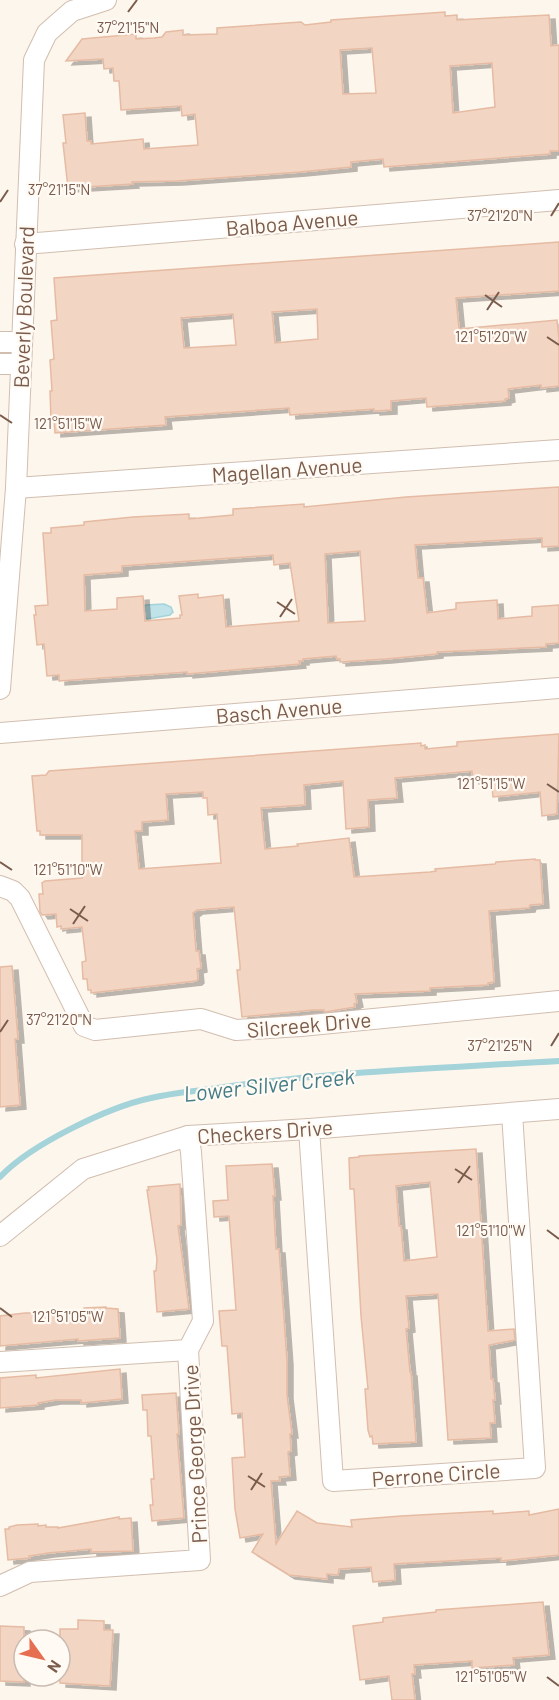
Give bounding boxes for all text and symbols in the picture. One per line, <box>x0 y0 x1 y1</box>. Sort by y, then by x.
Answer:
text: 37°21'15"N <box>97 18 159 36</box>
text: 37°21'15"N <box>28 180 90 198</box>
street label: Balboa Avenue <box>225 204 359 240</box>
text: 37°21'20"N <box>467 206 533 224</box>
street label: Beverly Boulevard <box>8 225 38 389</box>
text: 121°51'20"W <box>455 327 527 345</box>
text: 121°51'15"W <box>34 414 102 432</box>
street label: Magellan Avenue <box>211 451 363 487</box>
street label: Basch Avenue <box>215 692 343 728</box>
text: 121°51'15"W <box>457 774 525 792</box>
text: 121°51'10"W <box>33 860 103 878</box>
street label: Silcreek Drive <box>246 1006 372 1042</box>
text: 37°21'20"N <box>26 1010 92 1028</box>
text: 37°21'25"N <box>467 1036 533 1054</box>
water label: Lower Silver Creek <box>182 1062 356 1106</box>
street label: Checkers Drive <box>196 1114 334 1148</box>
text: 121°51'10"W <box>456 1221 526 1239</box>
text: 121°51'05"W <box>32 1307 104 1325</box>
street label: Prince George Drive <box>177 1364 211 1544</box>
street label: Perrone Circle <box>371 1457 501 1491</box>
north arrow <box>12 1628 72 1688</box>
text: N <box>44 1657 66 1676</box>
text: 121°51'05"W <box>455 1667 527 1685</box>

